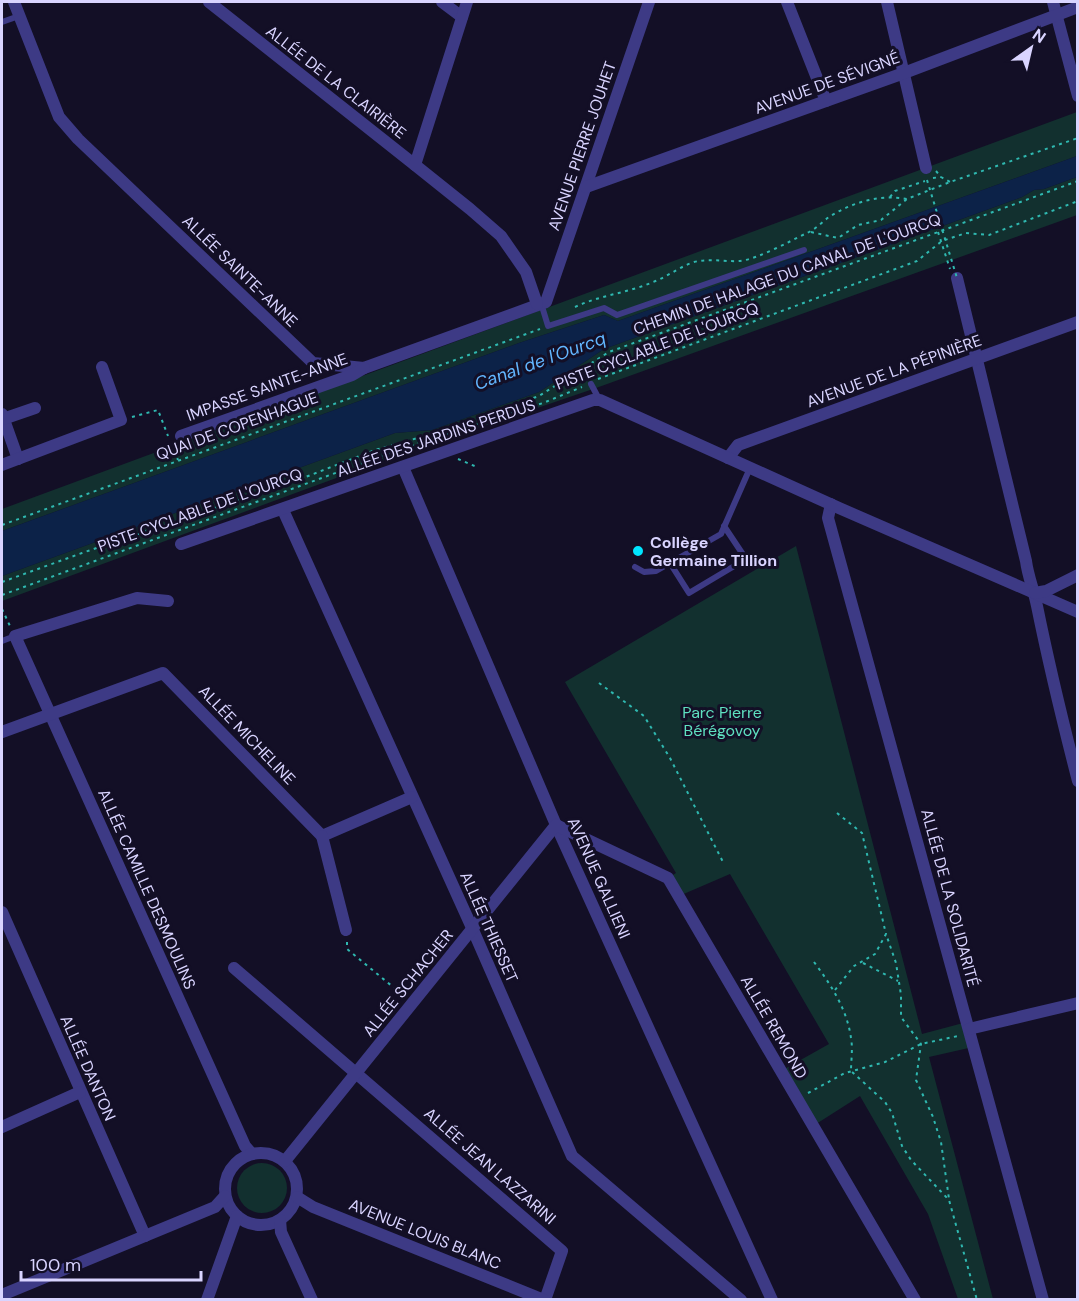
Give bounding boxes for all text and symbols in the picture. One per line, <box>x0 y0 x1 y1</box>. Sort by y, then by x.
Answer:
north arrow <box>1001 18 1061 78</box>
street label: ALLÉE DE LA CLAIRIÈRE <box>262 21 410 143</box>
text: N <box>1028 24 1050 48</box>
street label: AVENUE DE SÉVIGNÉ <box>752 47 902 119</box>
street label: AVENUE PIERRE JOUHET <box>543 59 621 233</box>
street label: CHEMIN DE HALAGE DU CANAL DE L'OURCQ <box>630 208 944 340</box>
street label: ALLÉE SAINTE-ANNE <box>178 210 302 332</box>
street label: PISTE CYCLABLE DE L'OURCQ <box>552 297 762 395</box>
water label: Canal de l'Ourcq <box>471 326 609 396</box>
street label: AVENUE DE LA PÉPINIÈRE <box>803 329 985 413</box>
street label: IMPASSE SAINTE-ANNE <box>183 348 351 426</box>
street label: QUAI DE COPENHAGUE <box>153 387 321 465</box>
street label: ALLÉE DES JARDINS PERDUS <box>334 394 538 482</box>
street label: PISTE CYCLABLE DE L'OURCQ <box>95 463 305 557</box>
place label: Collège Germaine Tillion <box>650 532 777 571</box>
marker: Collège Germaine Tillion <box>631 544 645 558</box>
street label: ALLÉE MICHELINE <box>194 681 300 789</box>
park label: Parc Pierre Bérégovoy <box>682 702 762 741</box>
street label: ALLÉE CAMILLE DESMOULINS <box>93 786 201 992</box>
street label: ALLÉE DE LA SOLIDARITÉ <box>916 807 984 989</box>
street label: AVENUE GALLIENI <box>563 814 635 942</box>
street label: ALLÉE THIESSET <box>455 868 523 986</box>
street label: ALLÉE SCHACHER <box>358 925 458 1041</box>
street label: ALLÉE REMOND <box>736 971 812 1083</box>
street label: ALLÉE DANTON <box>55 1012 121 1124</box>
street label: ALLÉE JEAN LAZZARINI <box>420 1103 560 1229</box>
street label: AVENUE LOUIS BLANC <box>346 1194 504 1274</box>
scale bar <box>21 1244 201 1282</box>
text: 100 m <box>30 1253 81 1277</box>

